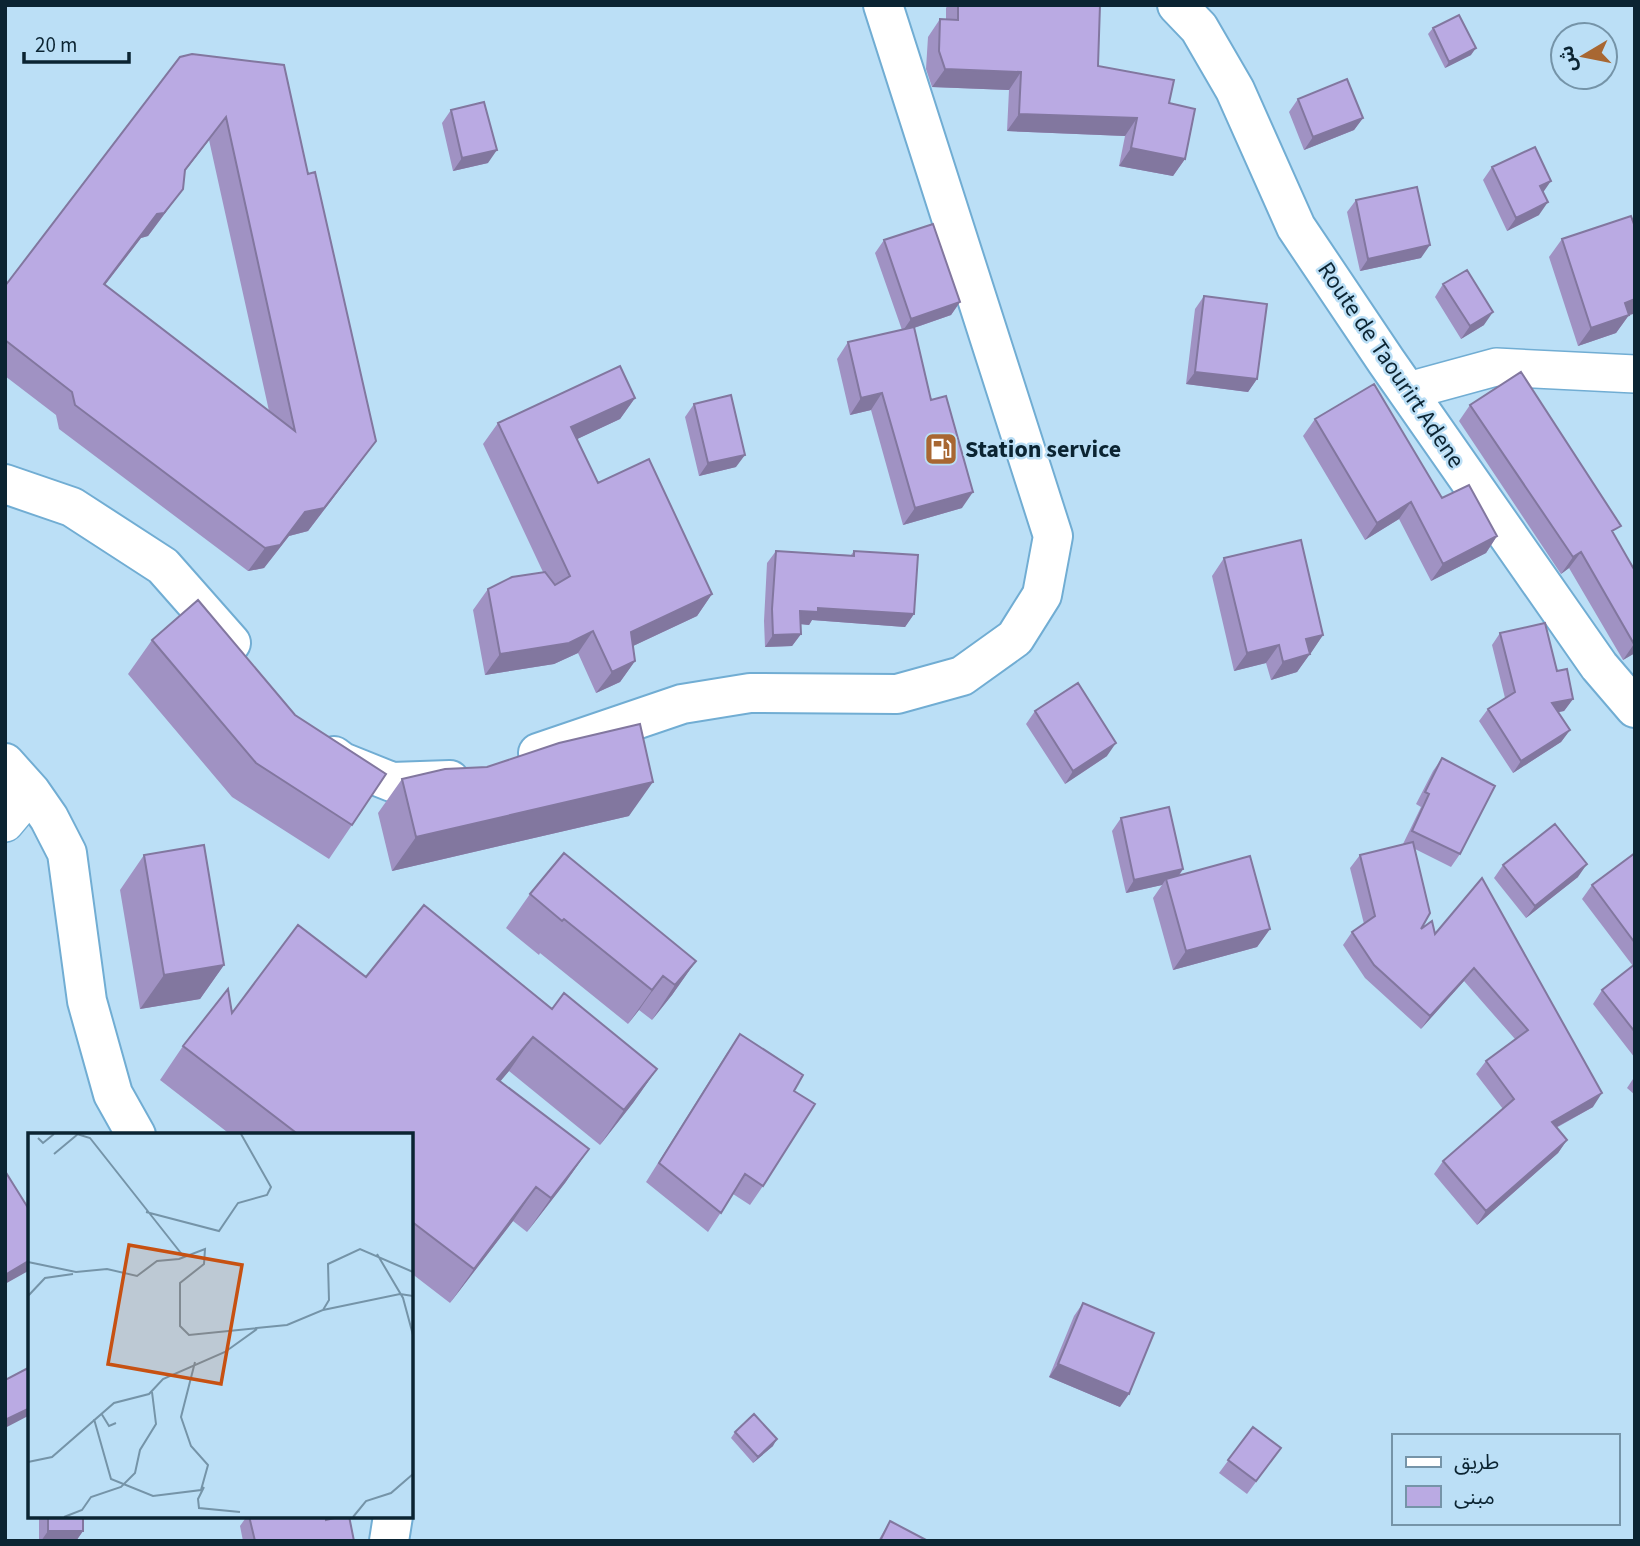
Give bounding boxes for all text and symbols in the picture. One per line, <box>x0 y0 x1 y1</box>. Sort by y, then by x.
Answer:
scale bar <box>24 21 130 65</box>
north arrow <box>1549 21 1619 91</box>
text: 20 m <box>35 30 77 60</box>
text: ش <box>1553 44 1584 74</box>
street label: Route de Taourirt Adene <box>1309 255 1473 475</box>
fuel station icon: Station service <box>922 430 960 468</box>
place label: Station service <box>965 432 1121 467</box>
inset map <box>28 1133 413 1518</box>
legend <box>1392 1434 1619 1525</box>
text: طريق <box>1454 1447 1499 1477</box>
text: مبنى <box>1454 1482 1495 1512</box>

